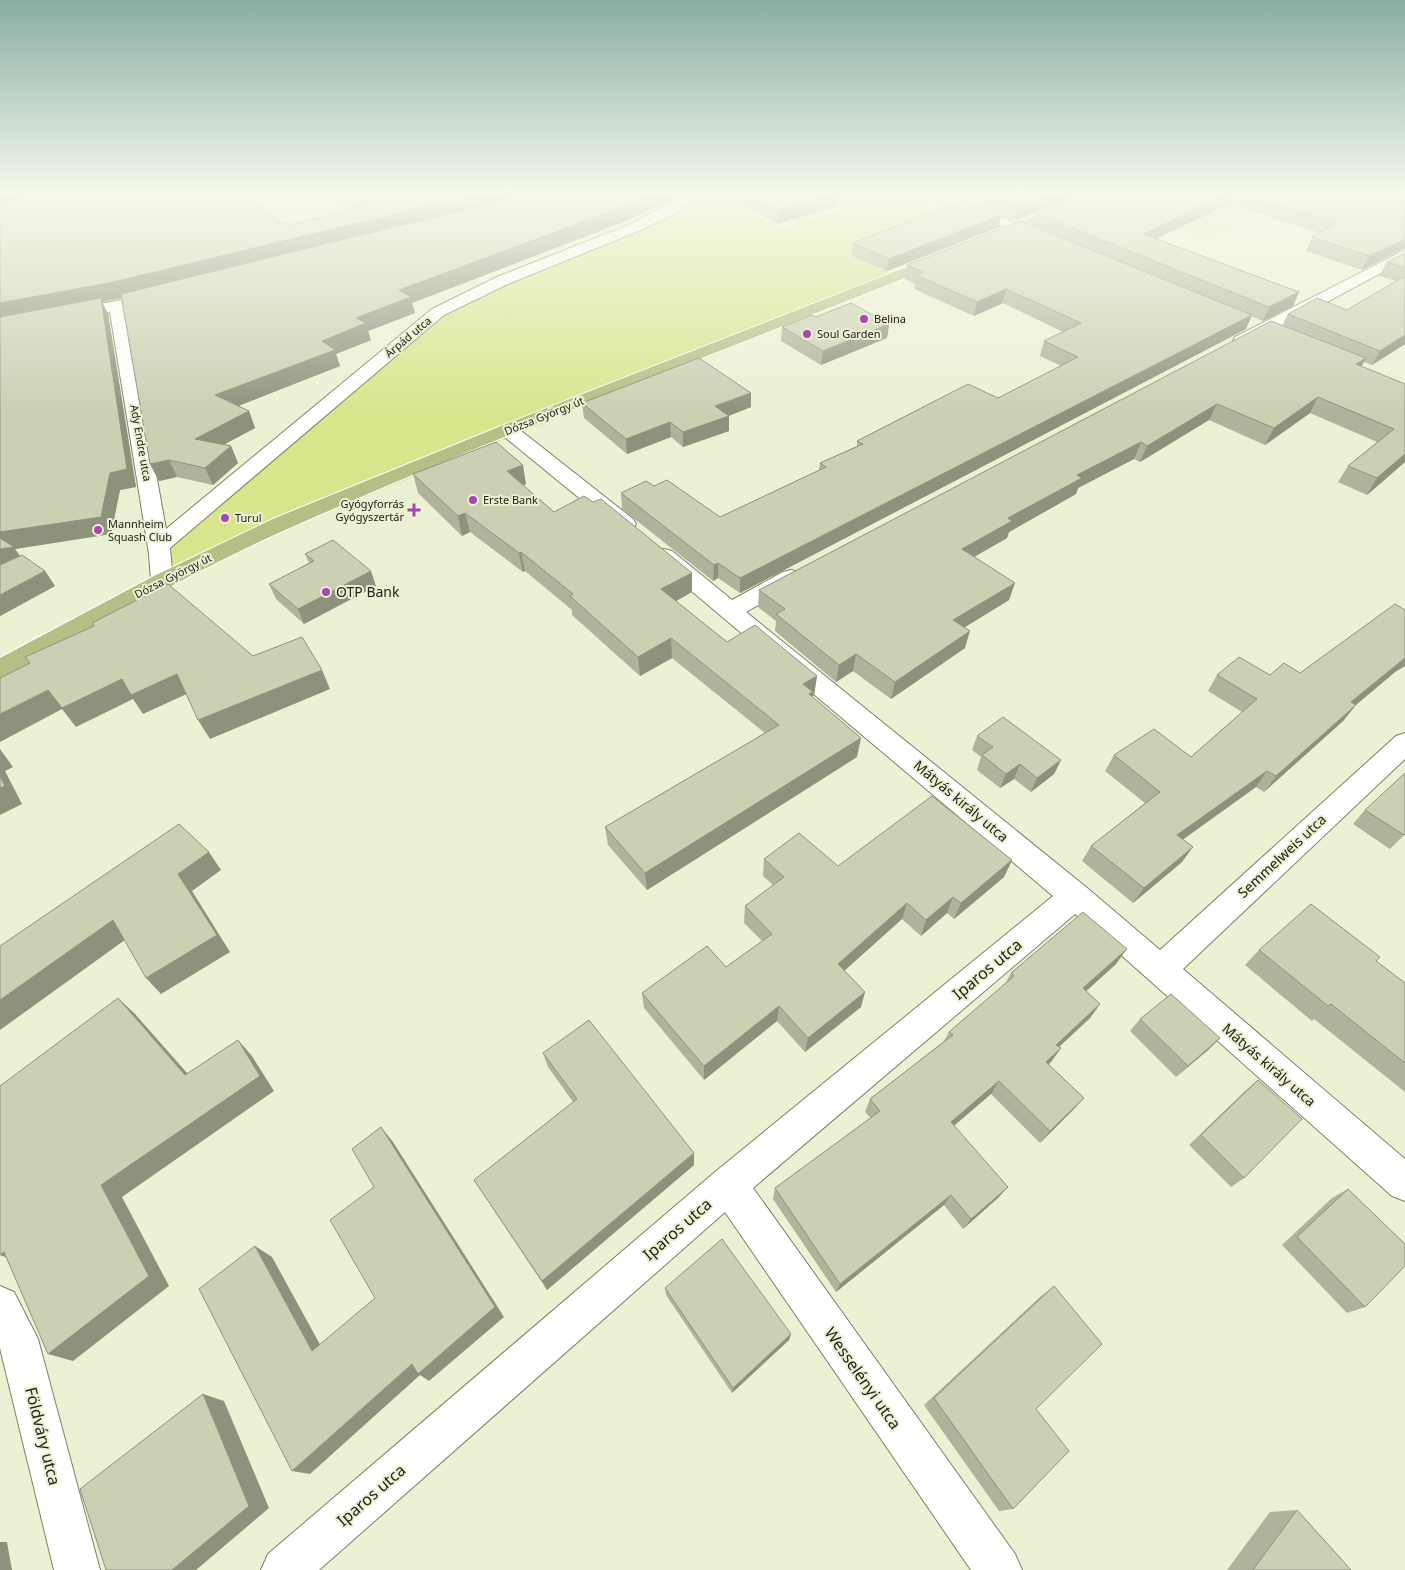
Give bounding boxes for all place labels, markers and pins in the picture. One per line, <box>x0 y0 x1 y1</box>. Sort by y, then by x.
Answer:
place label: Belina <box>874 311 906 326</box>
marker: Belina <box>858 313 870 325</box>
place label: Soul Garden <box>817 326 880 341</box>
marker: Soul Garden <box>801 328 813 340</box>
place label: Erste Bank <box>483 492 538 507</box>
marker: Erste Bank <box>467 494 479 506</box>
place label: Gyógyforrás Gyógyszertár <box>335 496 404 524</box>
marker: Gyógyforrás Gyógyszertár <box>408 504 420 516</box>
place label: Turul <box>235 510 262 525</box>
marker: Turul <box>219 512 231 524</box>
place label: Mannheim Squash Club <box>108 516 172 544</box>
marker: Mannheim Squash Club <box>92 524 104 536</box>
place label: OTP Bank <box>336 582 400 601</box>
marker: OTP Bank <box>320 586 332 598</box>

